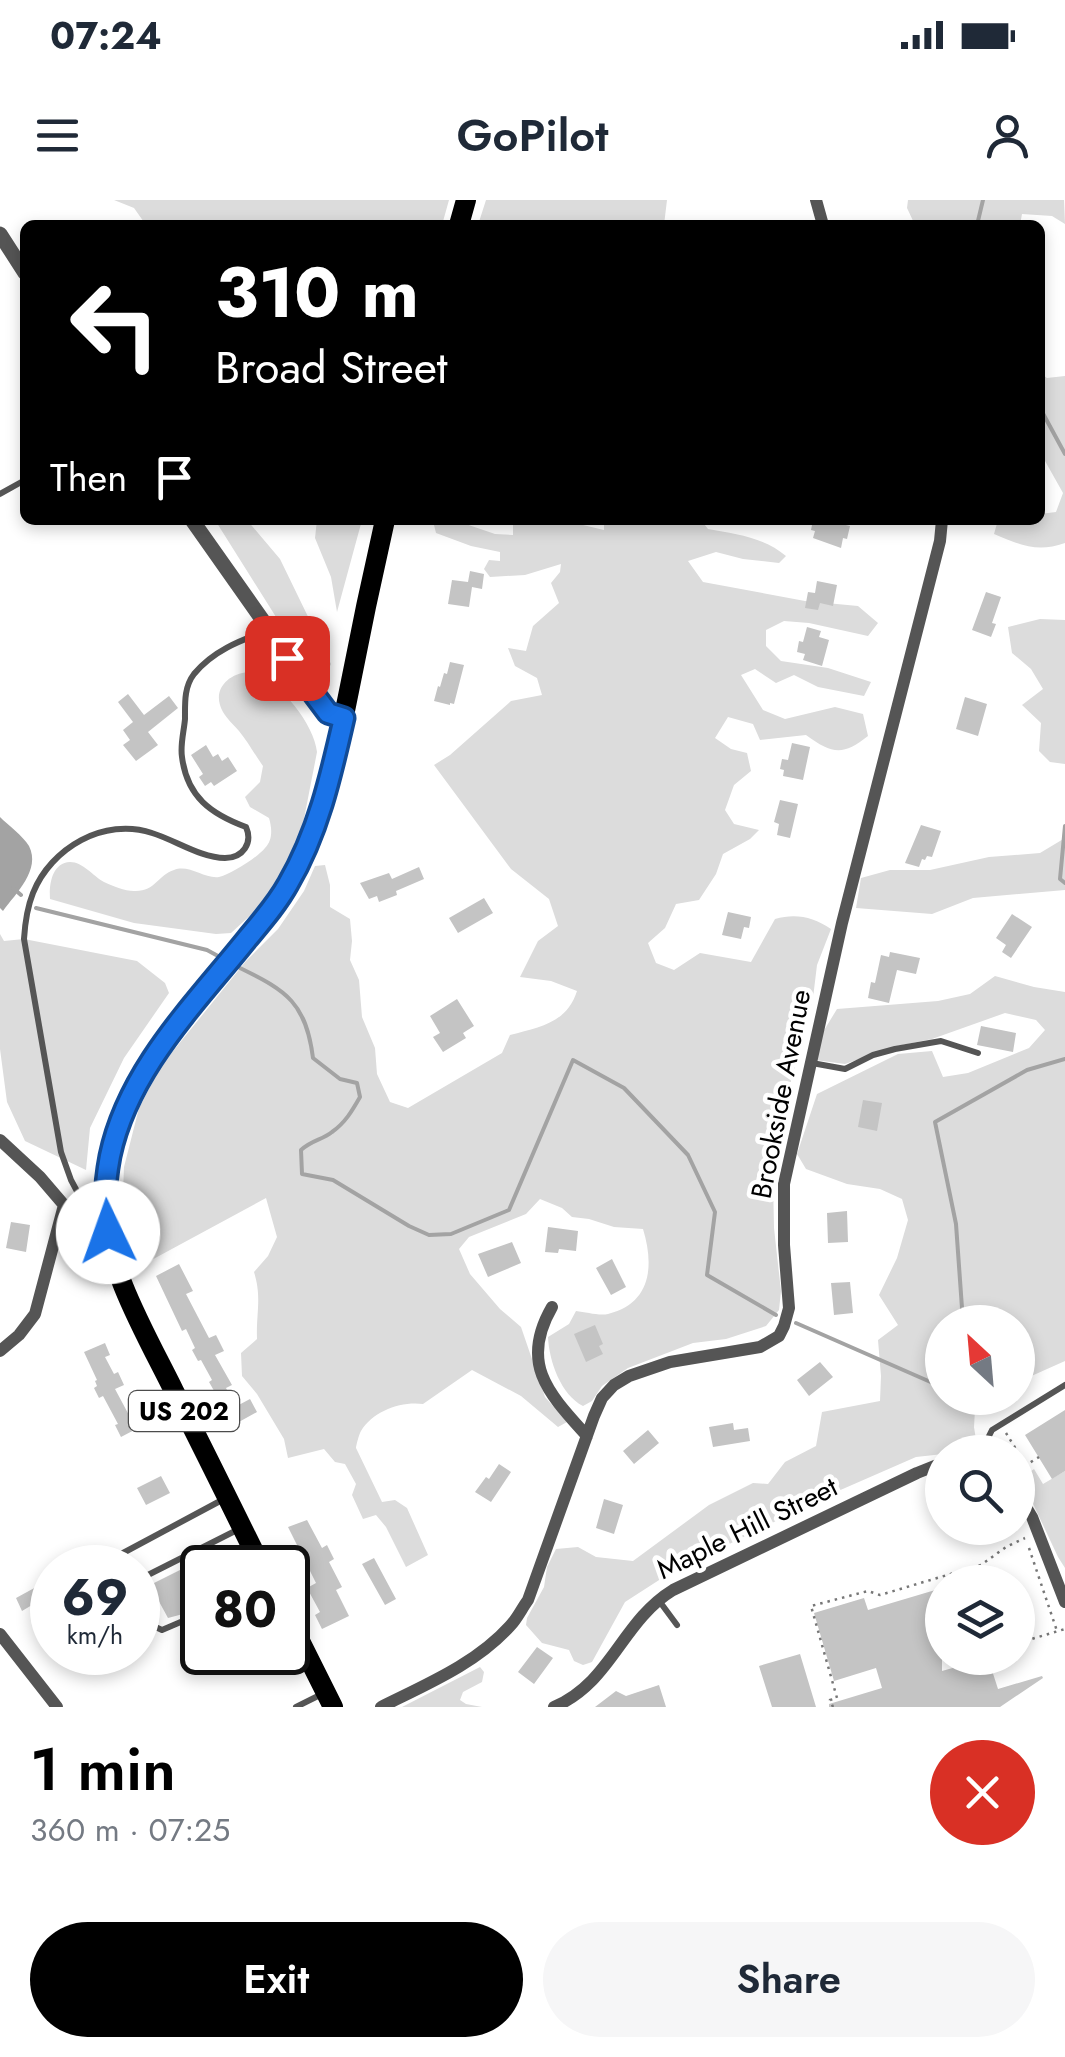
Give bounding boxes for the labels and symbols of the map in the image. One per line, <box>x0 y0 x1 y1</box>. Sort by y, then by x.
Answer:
pin <box>245 616 330 701</box>
street label: Brookside Avenue <box>741 986 821 1202</box>
position arrow <box>56 1180 160 1284</box>
north arrow <box>925 1305 1035 1415</box>
road number: US 202 <box>129 1391 239 1431</box>
street label: Maple Hill Street <box>650 1466 845 1590</box>
speed limit sign: 80 <box>180 1545 310 1675</box>

